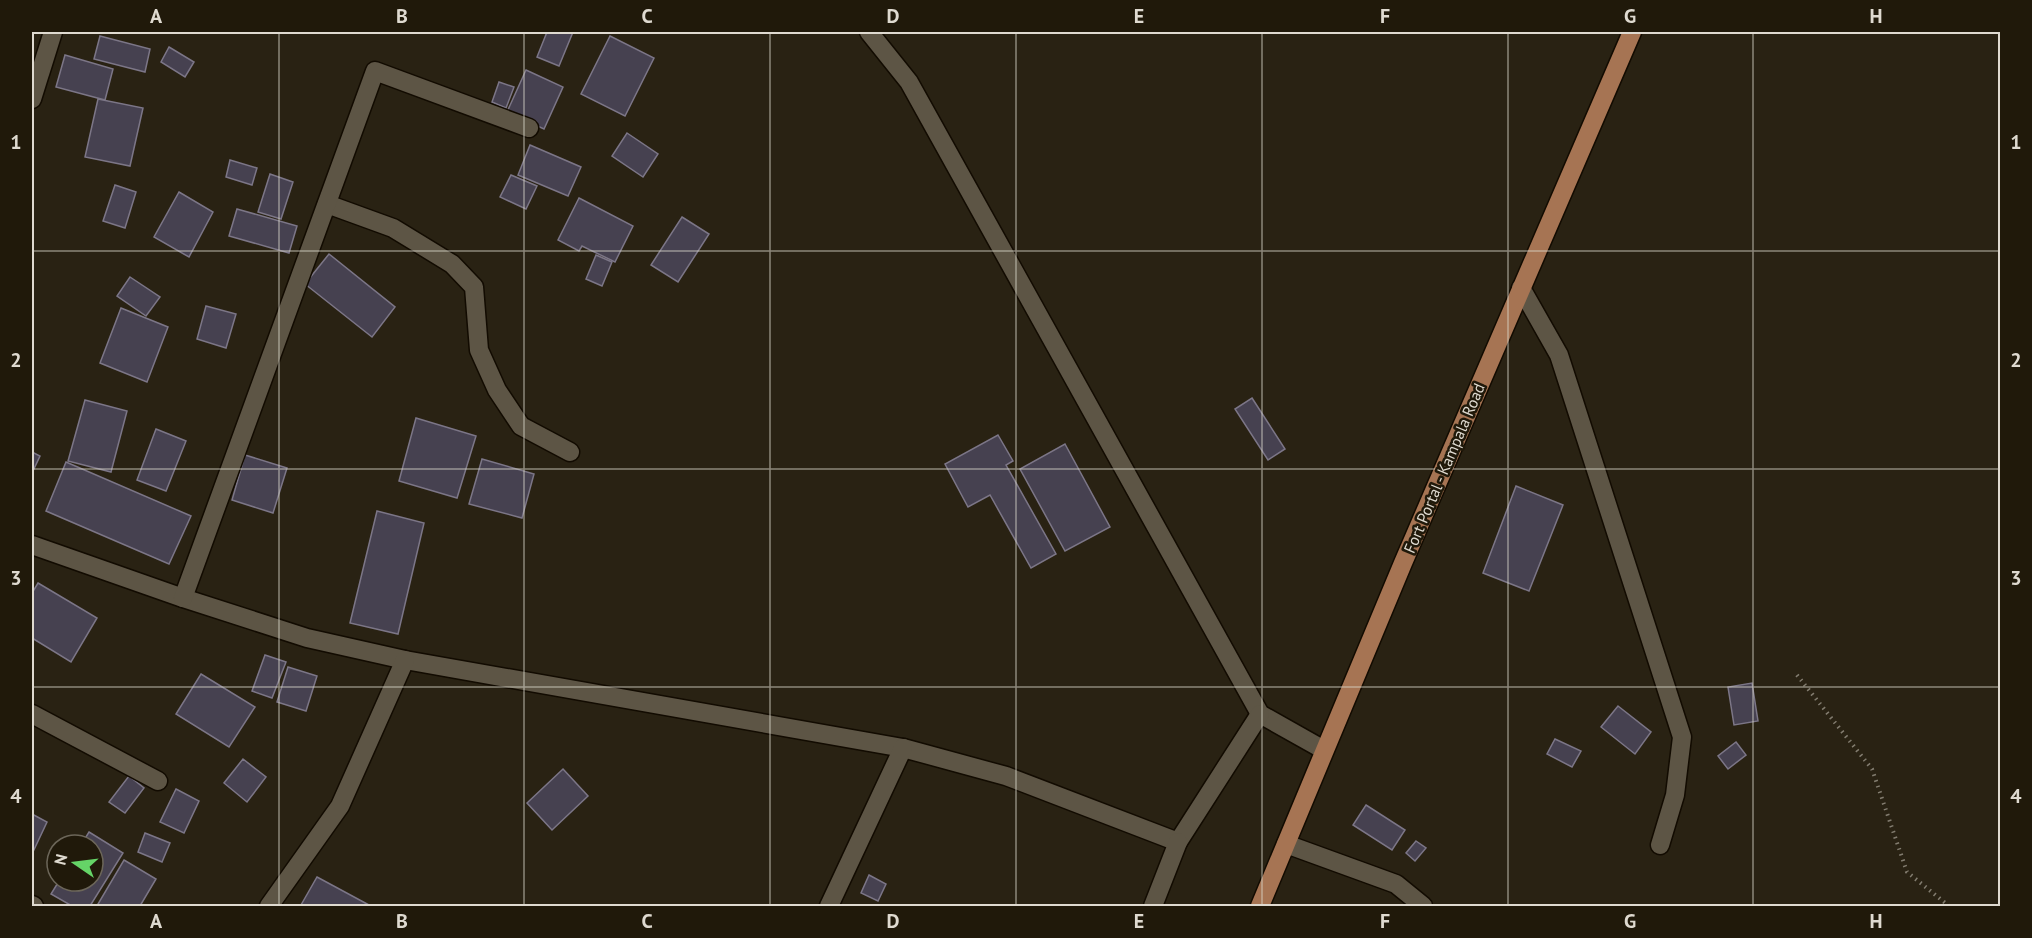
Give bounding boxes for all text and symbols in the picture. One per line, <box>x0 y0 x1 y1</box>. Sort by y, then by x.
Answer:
text: A <box>150 3 163 29</box>
text: B <box>396 3 408 29</box>
text: C <box>641 3 653 29</box>
text: D <box>887 3 900 29</box>
text: E <box>1134 3 1144 29</box>
text: F <box>1380 3 1390 29</box>
text: G <box>1624 3 1636 29</box>
text: H <box>1869 3 1883 29</box>
text: 1 <box>10 129 22 155</box>
text: 1 <box>2010 129 2022 155</box>
text: 2 <box>10 347 22 373</box>
text: 2 <box>2010 347 2022 373</box>
street label: Fort Portal - Kampala Road <box>1399 380 1489 556</box>
text: 3 <box>10 565 22 591</box>
text: 3 <box>2010 565 2022 591</box>
text: 4 <box>10 783 22 809</box>
text: 4 <box>2010 783 2022 809</box>
north arrow <box>45 833 105 893</box>
text: N <box>49 852 71 867</box>
text: A <box>150 908 163 934</box>
text: B <box>396 908 408 934</box>
text: C <box>641 908 653 934</box>
text: D <box>887 908 900 934</box>
text: E <box>1134 908 1144 934</box>
text: F <box>1380 908 1390 934</box>
text: G <box>1624 908 1636 934</box>
text: H <box>1869 908 1883 934</box>

